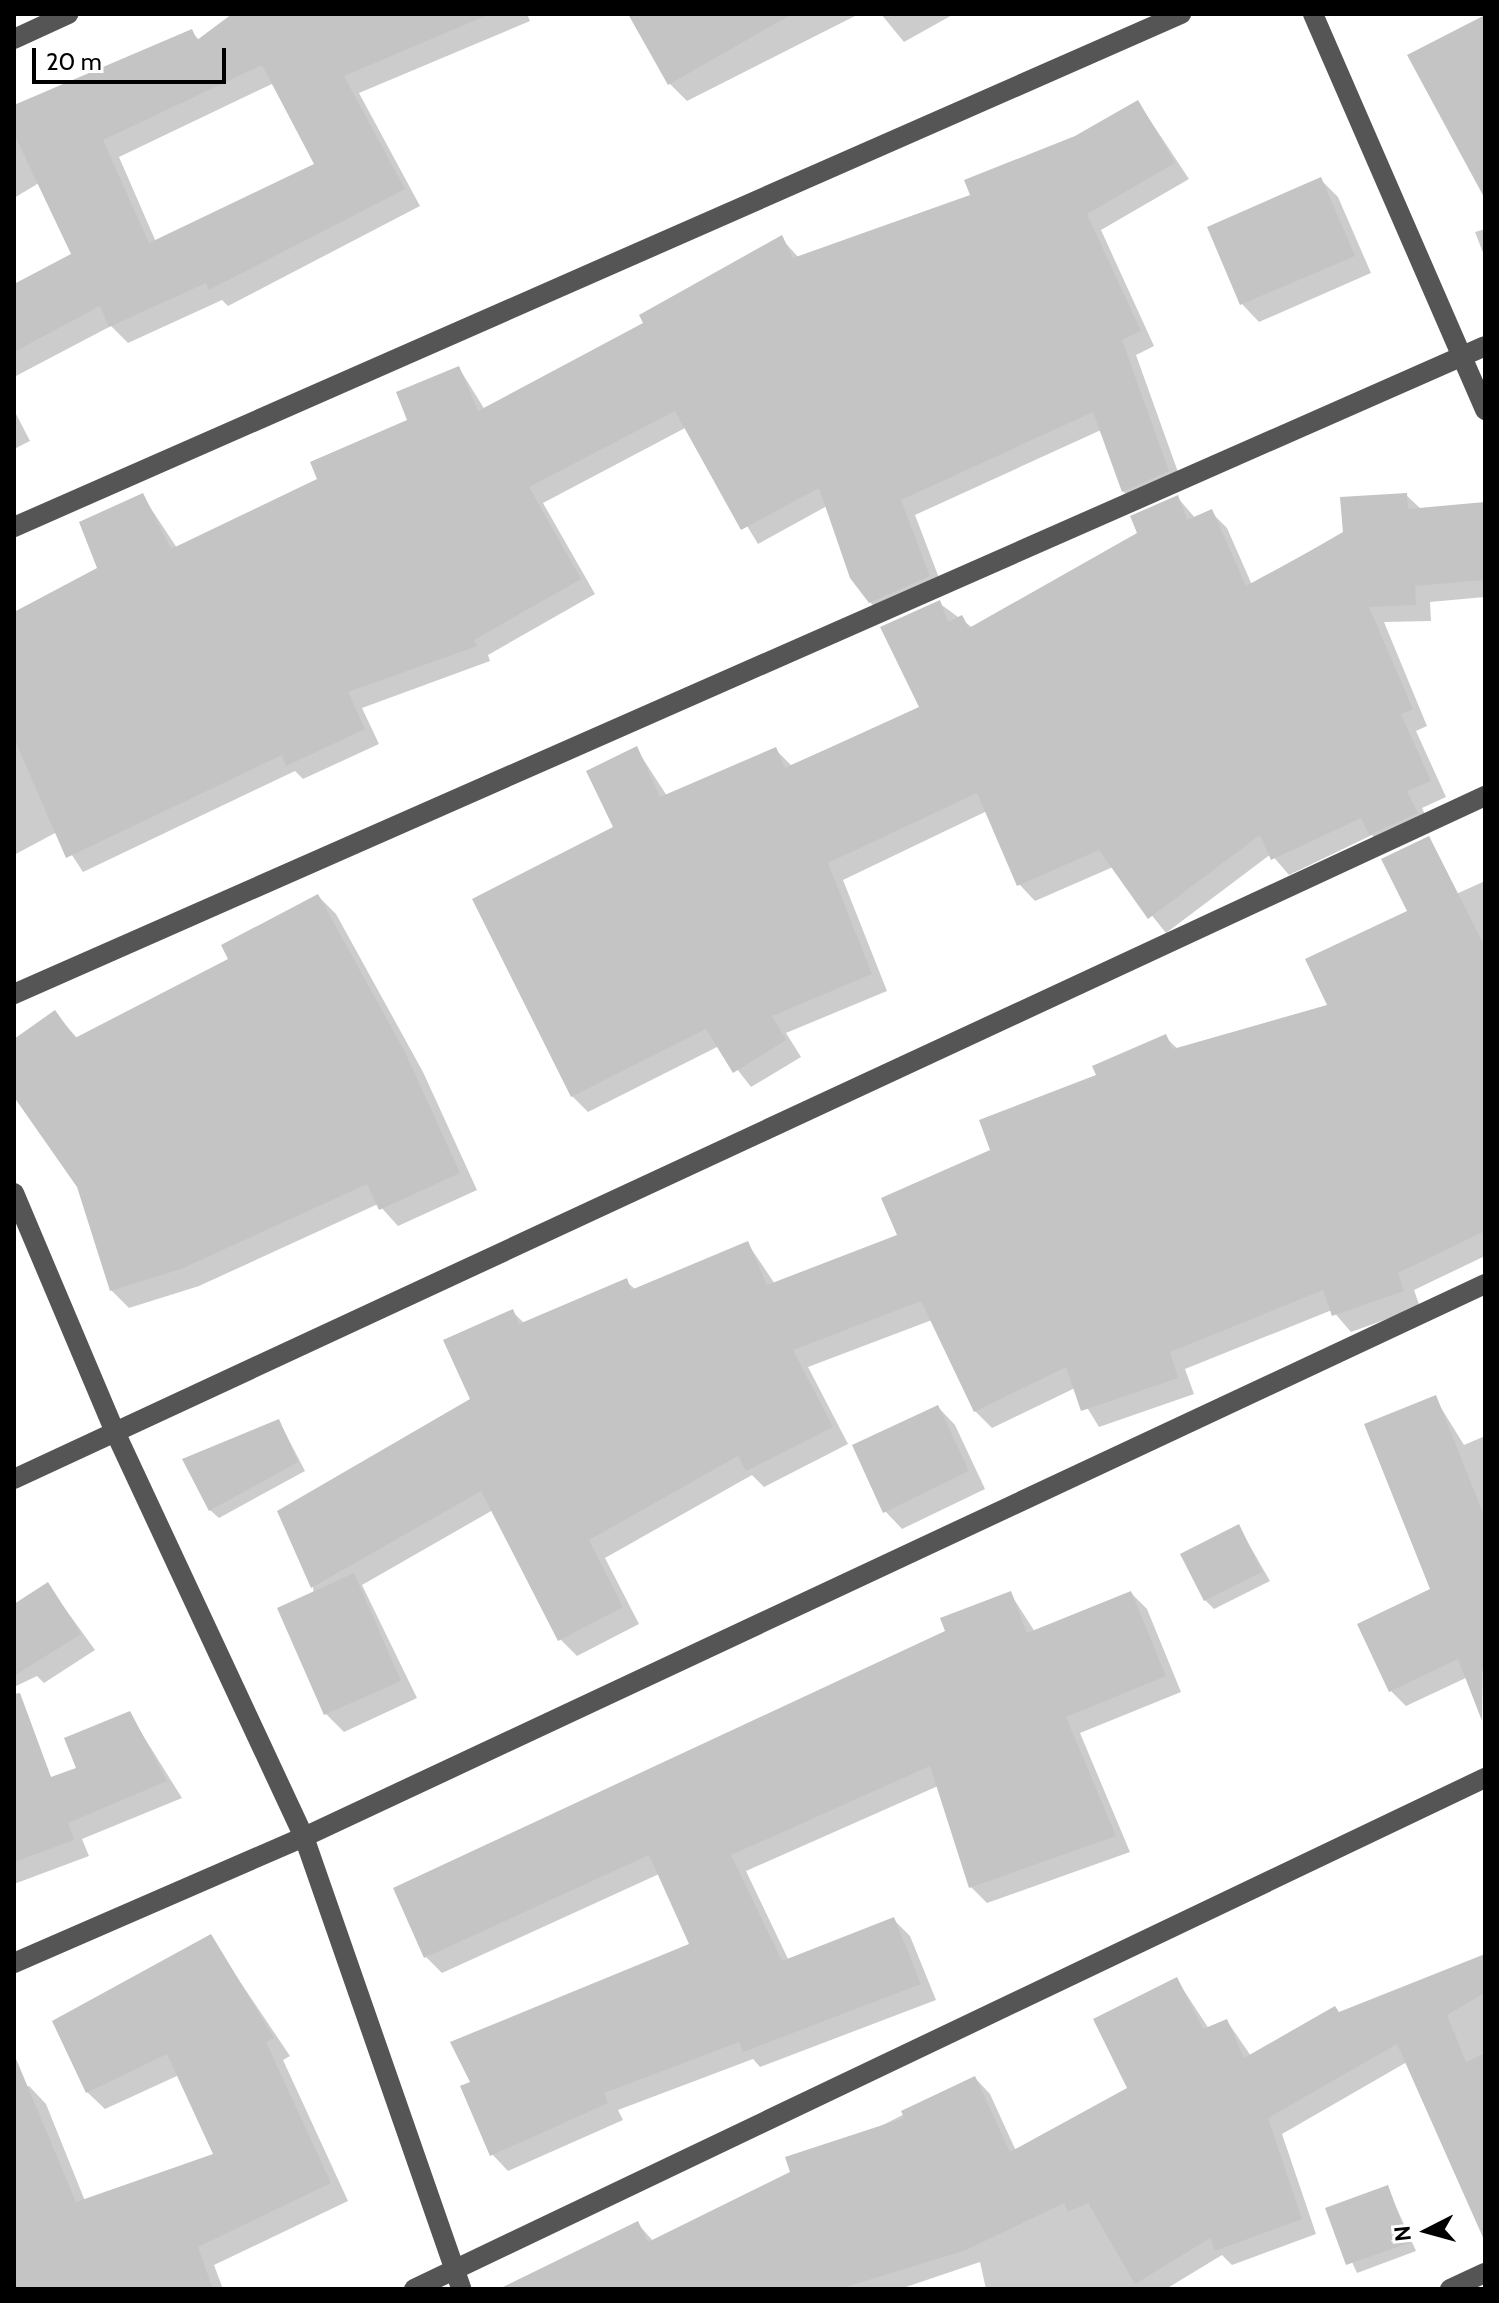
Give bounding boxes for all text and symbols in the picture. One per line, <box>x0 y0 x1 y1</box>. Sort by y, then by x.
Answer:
scale bar <box>36 32 230 82</box>
text: 20 m <box>46 47 102 76</box>
north arrow <box>1387 2191 1467 2271</box>
text: N <box>1388 2224 1417 2243</box>

